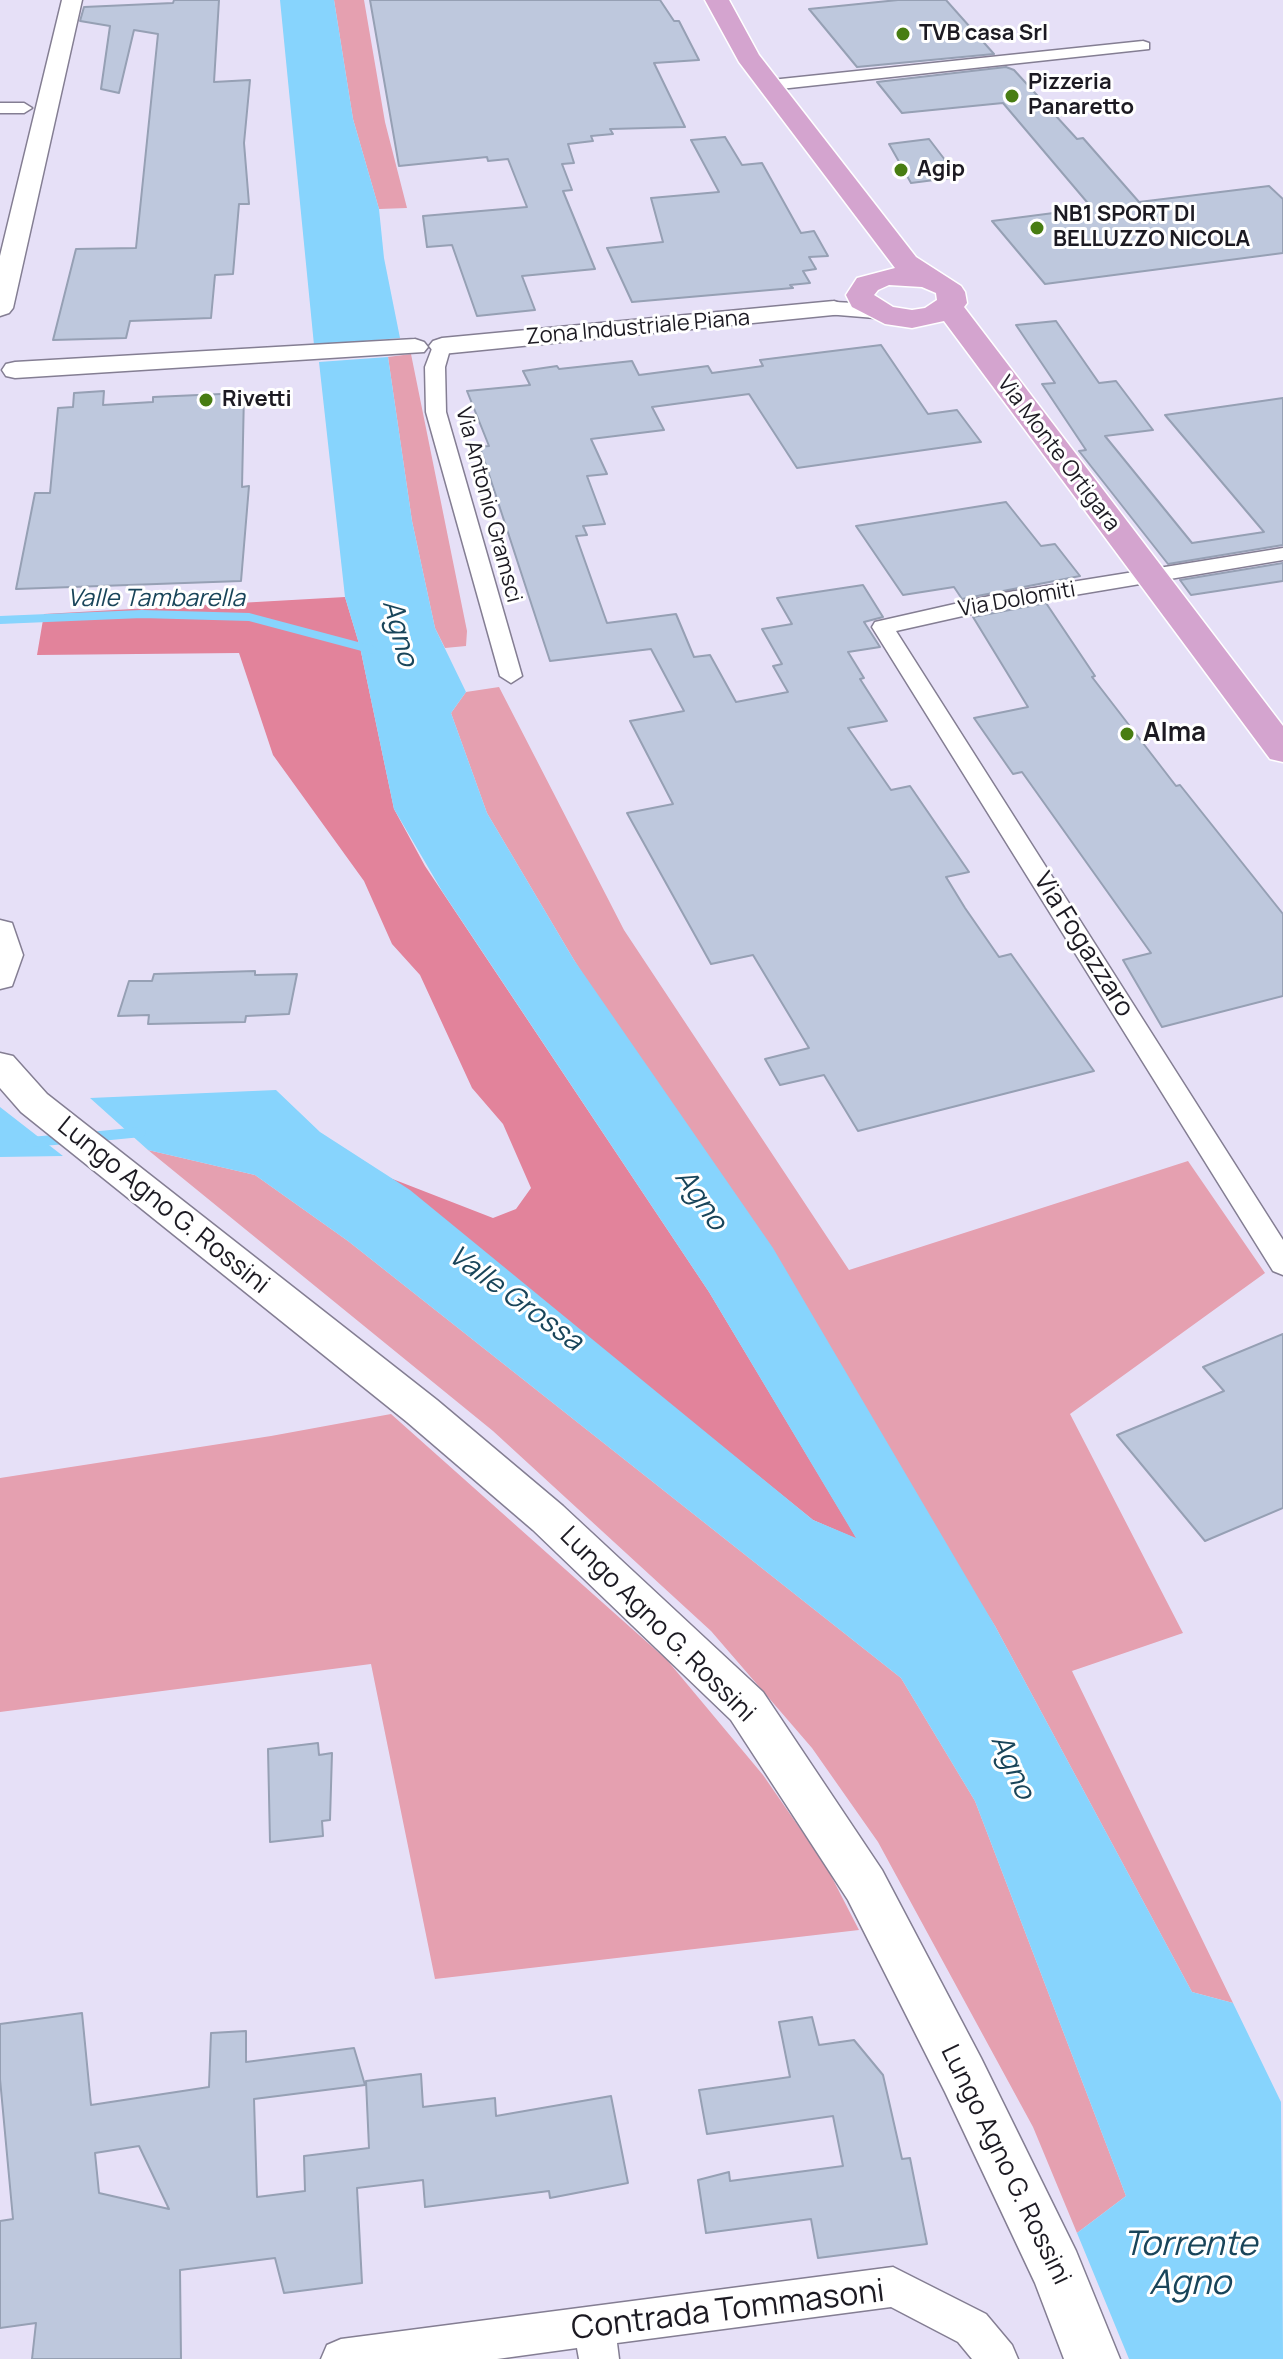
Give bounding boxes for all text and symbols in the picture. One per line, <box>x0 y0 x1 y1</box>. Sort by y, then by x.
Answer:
place label: TVB casa Srl <box>919 21 1048 47</box>
marker: TVB casa Srl <box>894 25 912 43</box>
place label: Pizzeria Panaretto <box>1028 70 1134 122</box>
marker: Pizzeria Panaretto <box>1003 87 1021 105</box>
place label: Agip <box>917 157 965 183</box>
marker: Agip <box>892 161 910 179</box>
place label: NB1 SPORT DI BELLUZZO NICOLA <box>1053 202 1250 254</box>
marker: NB1 SPORT DI BELLUZZO NICOLA <box>1028 219 1046 237</box>
street label: Zona Industriale Piana <box>525 305 751 351</box>
street label: Via Monte Ortigara <box>991 371 1125 537</box>
place label: Rivetti <box>222 387 292 413</box>
marker: Rivetti <box>197 391 215 409</box>
street label: Via Antonio Gramsci <box>449 405 527 605</box>
street label: Via Dolomiti <box>956 577 1078 623</box>
water label: Valle Tambarella <box>67 585 245 613</box>
water label: Agno <box>374 596 424 670</box>
place label: Alma <box>1143 718 1206 750</box>
marker: Alma <box>1118 725 1136 743</box>
street label: Via Fogazzaro <box>1026 867 1140 1023</box>
street label: Lungo Agno G. Rossini <box>51 1111 275 1301</box>
water label: Agno <box>667 1163 733 1237</box>
water label: Valle Grossa <box>442 1239 588 1359</box>
street label: Lungo Agno G. Rossini <box>553 1521 761 1729</box>
water label: Agno <box>983 1729 1041 1805</box>
street label: Lungo Agno G. Rossini <box>933 2040 1077 2290</box>
water label: Torrente Agno <box>1123 2225 1257 2304</box>
street label: Contrada Tommasoni <box>569 2273 887 2349</box>

